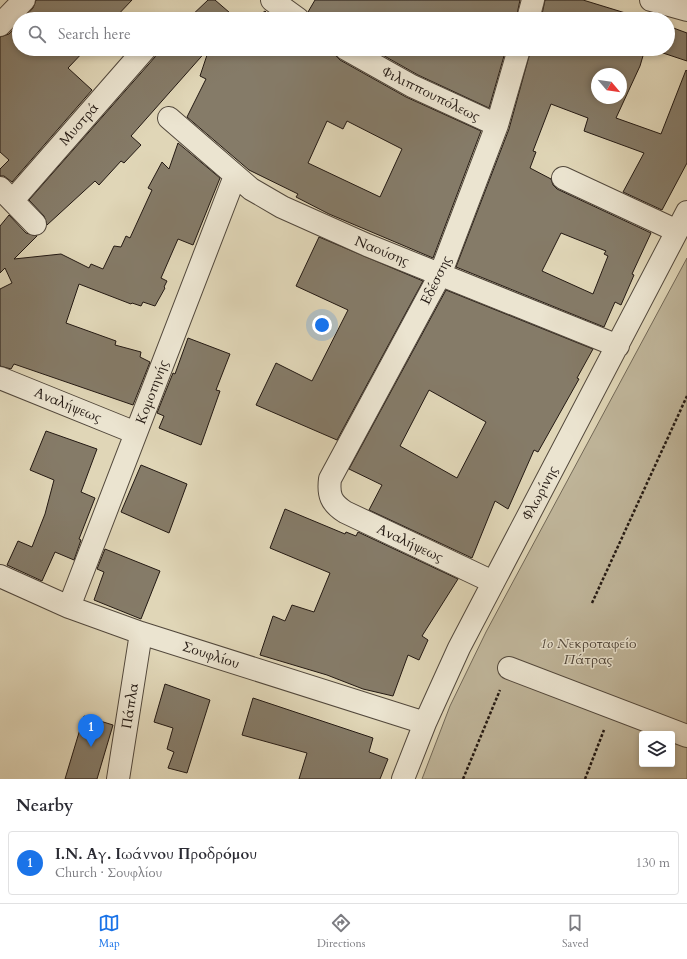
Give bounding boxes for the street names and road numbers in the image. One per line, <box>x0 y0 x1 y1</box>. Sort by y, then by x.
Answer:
street label: Φιλιππουπόλεως <box>379 62 483 126</box>
street label: Μυστρά <box>55 98 103 150</box>
street label: Ναούσης <box>352 231 412 271</box>
street label: Εδέσσης <box>416 252 456 308</box>
street label: Κομοτηνής <box>131 357 173 427</box>
street label: Αναλήψεως <box>31 383 105 427</box>
street label: Φλωρίνης <box>518 462 562 524</box>
street label: Αναλήψεως <box>374 519 446 567</box>
street label: Σουφλίου <box>180 637 242 673</box>
street label: Πάπλα <box>117 681 143 730</box>

